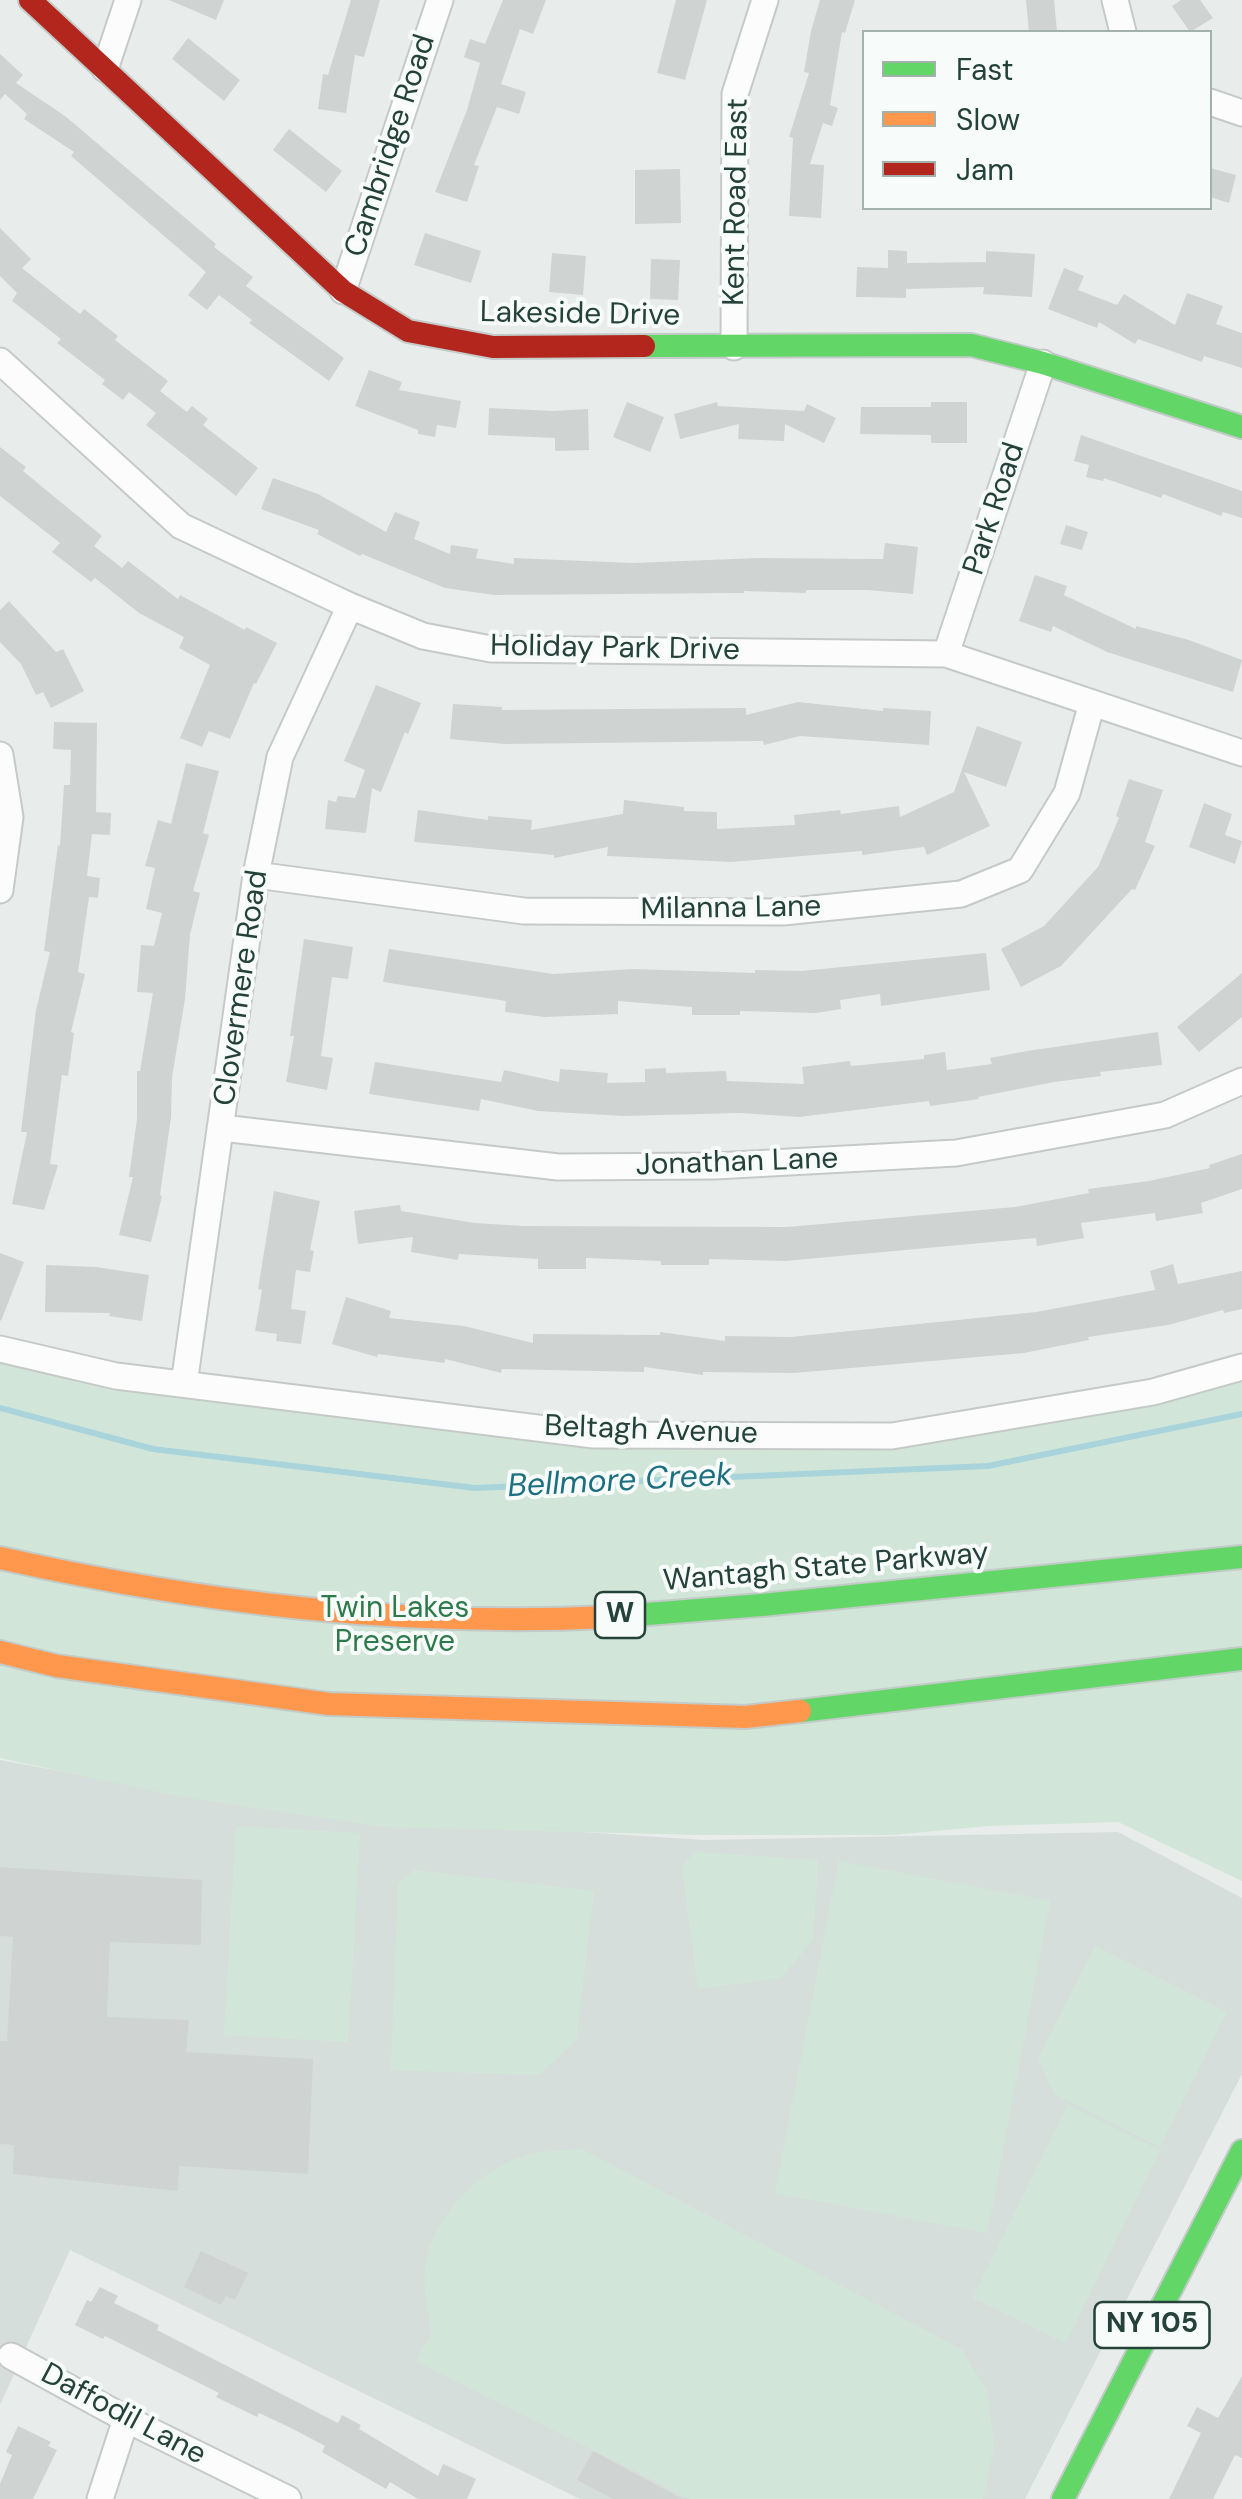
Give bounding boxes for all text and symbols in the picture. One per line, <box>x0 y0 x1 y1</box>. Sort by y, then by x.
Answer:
street label: Cambridge Road <box>338 30 444 262</box>
legend <box>862 30 1212 210</box>
text: Fast <box>956 50 1014 89</box>
street label: Kent Road East <box>717 98 757 306</box>
text: Slow <box>956 100 1020 139</box>
text: Jam <box>956 150 1014 189</box>
street label: Lakeside Drive <box>480 295 680 335</box>
street label: Park Road <box>957 438 1033 580</box>
street label: Holiday Park Drive <box>490 629 740 669</box>
street label: Clovermere Road <box>208 868 276 1108</box>
street label: Milanna Lane <box>640 889 822 929</box>
street label: Jonathan Lane <box>635 1141 839 1185</box>
street label: Beltagh Avenue <box>544 1409 758 1453</box>
water label: Bellmore Creek <box>507 1457 733 1507</box>
street label: Wantagh State Parkway <box>662 1536 990 1600</box>
park label: Twin Lakes Preserve <box>321 1591 469 1662</box>
road number: W <box>595 1592 645 1638</box>
road number: NY 105 <box>1094 2302 1210 2348</box>
street label: Daffodil Lane <box>34 2356 212 2474</box>

